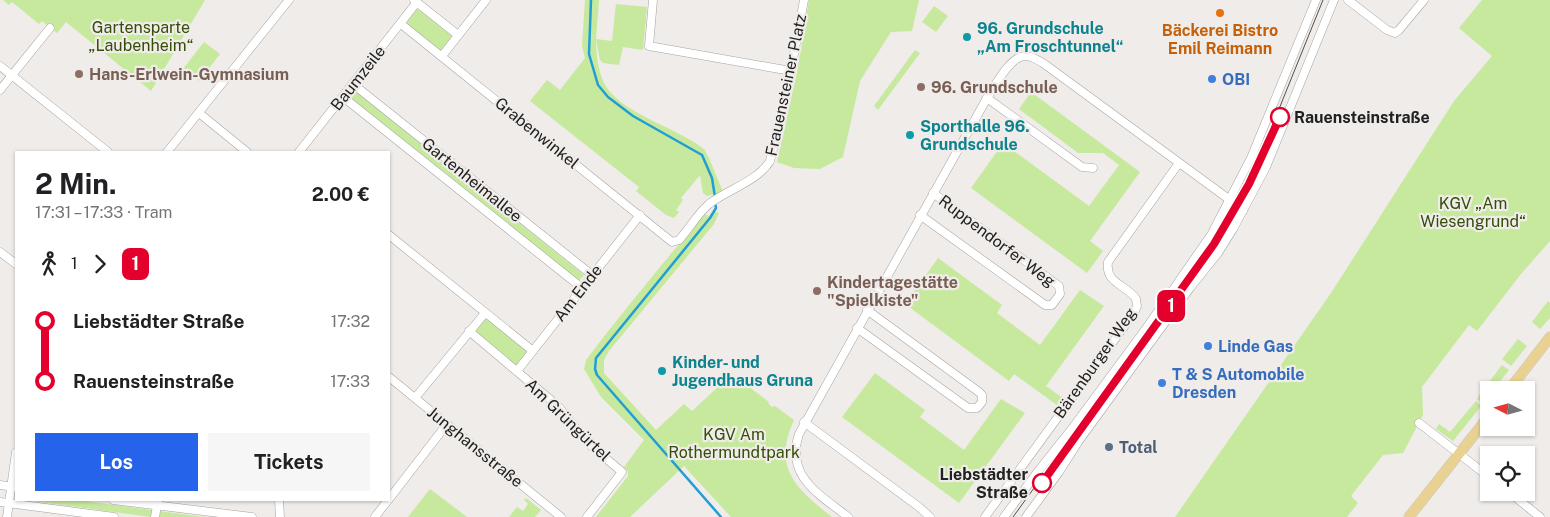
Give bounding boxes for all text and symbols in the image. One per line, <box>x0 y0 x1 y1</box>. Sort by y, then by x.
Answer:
marker: Bäckerei Bistro Emil Reimann <box>1214 7 1226 19</box>
street label: Frauensteiner Platz <box>762 12 810 158</box>
park label: Gartensparte „Laubenheim“ <box>89 18 193 55</box>
place label: 96. Grundschule „Am Froschtunnel“ <box>977 19 1124 56</box>
place label: Bäckerei Bistro Emil Reimann <box>1162 21 1278 58</box>
marker: 96. Grundschule „Am Froschtunnel“ <box>961 31 973 43</box>
street label: Baumzeile <box>327 42 389 114</box>
place label: Hans-Erlwein-Gymnasium <box>89 65 289 84</box>
marker: Hans-Erlwein-Gymnasium <box>73 68 85 80</box>
place label: OBI <box>1222 70 1250 89</box>
marker: OBI <box>1206 73 1218 85</box>
place label: 96. Grundschule <box>931 78 1058 97</box>
marker: 96. Grundschule <box>915 81 927 93</box>
street label: Grabenwinkel <box>491 93 583 173</box>
marker: Rauensteinstraße <box>1270 107 1290 127</box>
place label: Rauensteinstraße <box>1294 108 1430 127</box>
place label: Sporthalle 96. Grundschule <box>920 117 1030 154</box>
marker: Sporthalle 96. Grundschule <box>904 129 916 141</box>
street label: Gartenheimallee <box>418 134 526 226</box>
text: 2 Min. <box>35 167 117 200</box>
text: 2.00 € <box>312 183 370 205</box>
street label: Ruppendorfer Weg <box>935 191 1059 291</box>
park label: KGV „Am Wiesengrund“ <box>1420 194 1526 231</box>
text: 17:31 – 17:33 · Tram <box>35 203 172 222</box>
icon: walk <box>35 250 63 278</box>
icon: forward <box>86 250 114 278</box>
text: 1 <box>132 253 139 274</box>
text: 1 <box>71 254 78 273</box>
street label: Am Ende <box>550 261 606 325</box>
place label: Kindertagestätte "Spielkiste" <box>827 273 958 310</box>
marker: Kindertagestätte "Spielkiste" <box>811 285 823 297</box>
line badge: 1 <box>1155 290 1187 322</box>
text: 1 <box>1167 295 1175 316</box>
street label: Bärenburger Weg <box>1050 304 1140 422</box>
text: Liebstädter Straße <box>73 310 244 332</box>
text: 17:32 <box>331 312 370 331</box>
place label: Linde Gas <box>1218 337 1293 356</box>
marker: Linde Gas <box>1202 340 1214 352</box>
place label: Kinder- und Jugendhaus Gruna <box>672 353 813 390</box>
marker: Kinder- und Jugendhaus Gruna <box>656 365 668 377</box>
place label: T & S Automobile Dresden <box>1172 365 1304 402</box>
text: Rauensteinstraße <box>73 370 234 392</box>
text: 17:33 <box>330 372 370 391</box>
street label: Am Grüngürtel <box>522 375 615 465</box>
marker: T & S Automobile Dresden <box>1156 377 1168 389</box>
north arrow <box>1480 381 1535 436</box>
map controls <box>1480 381 1535 501</box>
street label: Junghansstraße <box>423 403 527 491</box>
park label: KGV Am Rothermundtpark <box>668 425 800 462</box>
button: Los <box>35 433 198 491</box>
button: Tickets <box>208 433 370 491</box>
place label: Total <box>1119 438 1158 457</box>
marker: Total <box>1103 441 1115 453</box>
button: locate <box>1480 446 1535 501</box>
place label: Liebstädter Straße <box>940 465 1028 502</box>
marker: Liebstädter Straße <box>1032 473 1052 493</box>

